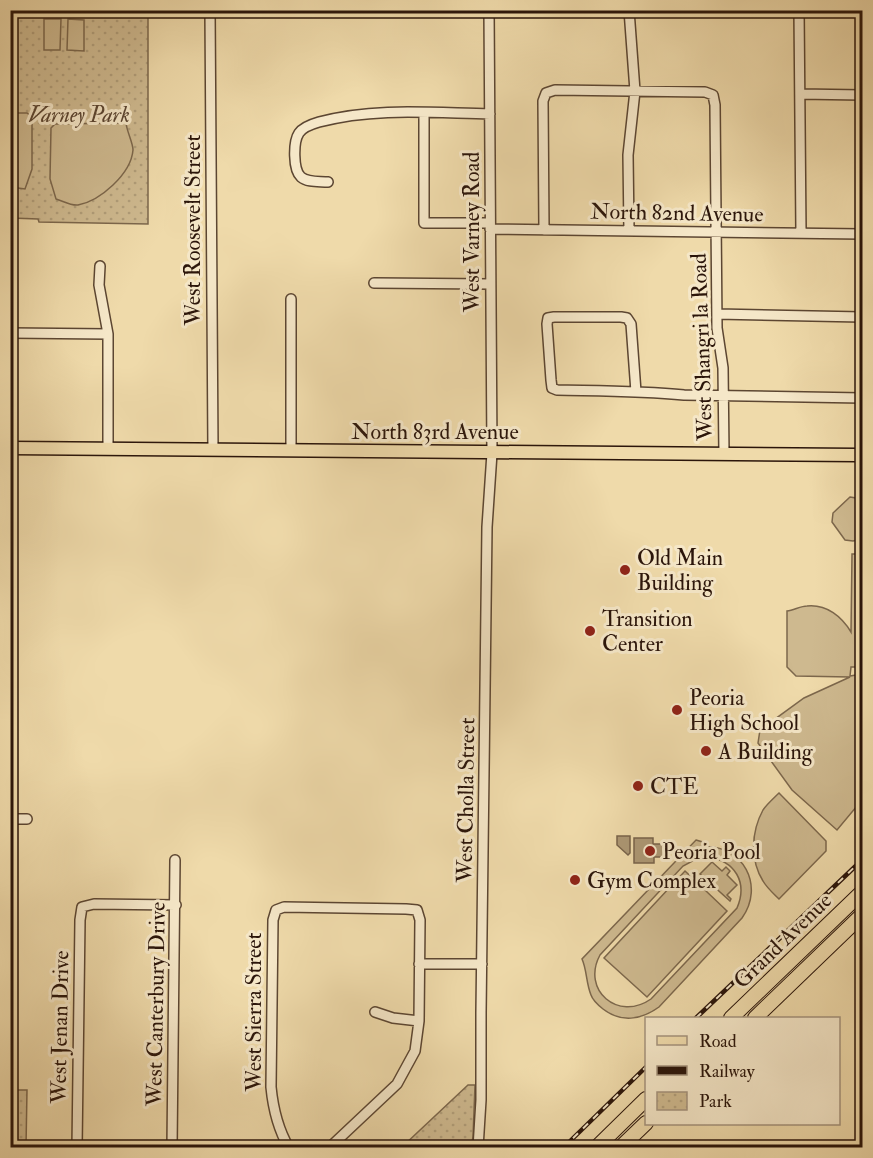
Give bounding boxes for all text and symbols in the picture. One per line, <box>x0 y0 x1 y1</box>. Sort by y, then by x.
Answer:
park label: Varney Park <box>28 101 130 129</box>
street label: West Roosevelt Street <box>179 134 207 327</box>
street label: West Varney Road <box>458 151 486 313</box>
street label: North 82nd Avenue <box>590 197 764 229</box>
street label: West Shangri la Road <box>685 252 719 442</box>
street label: North 83rd Avenue <box>351 418 519 446</box>
place label: Old Main Building <box>637 544 723 597</box>
marker: Old Main Building <box>618 563 632 577</box>
place label: Transition Center <box>602 605 693 658</box>
marker: Transition Center <box>583 624 597 638</box>
place label: Peoria High School <box>689 684 800 737</box>
marker: Peoria High School <box>670 703 684 717</box>
street label: West Cholla Street <box>451 717 481 884</box>
place label: A Building <box>717 738 814 766</box>
marker: A Building <box>699 744 713 758</box>
place label: CTE <box>650 773 698 801</box>
marker: CTE <box>631 779 645 793</box>
place label: Peoria Pool <box>662 838 761 866</box>
marker: Peoria Pool <box>643 844 657 858</box>
place label: Gym Complex <box>587 867 716 896</box>
marker: Gym Complex <box>568 873 582 887</box>
street label: Grand Avenue <box>728 887 838 995</box>
street label: West Canterbury Drive <box>140 901 172 1108</box>
street label: West Sierra Street <box>240 932 268 1093</box>
street label: West Jenan Drive <box>45 950 75 1105</box>
legend <box>645 1017 840 1125</box>
text: Road <box>699 1030 737 1053</box>
text: Railway <box>699 1060 756 1083</box>
text: Park <box>699 1090 732 1113</box>

